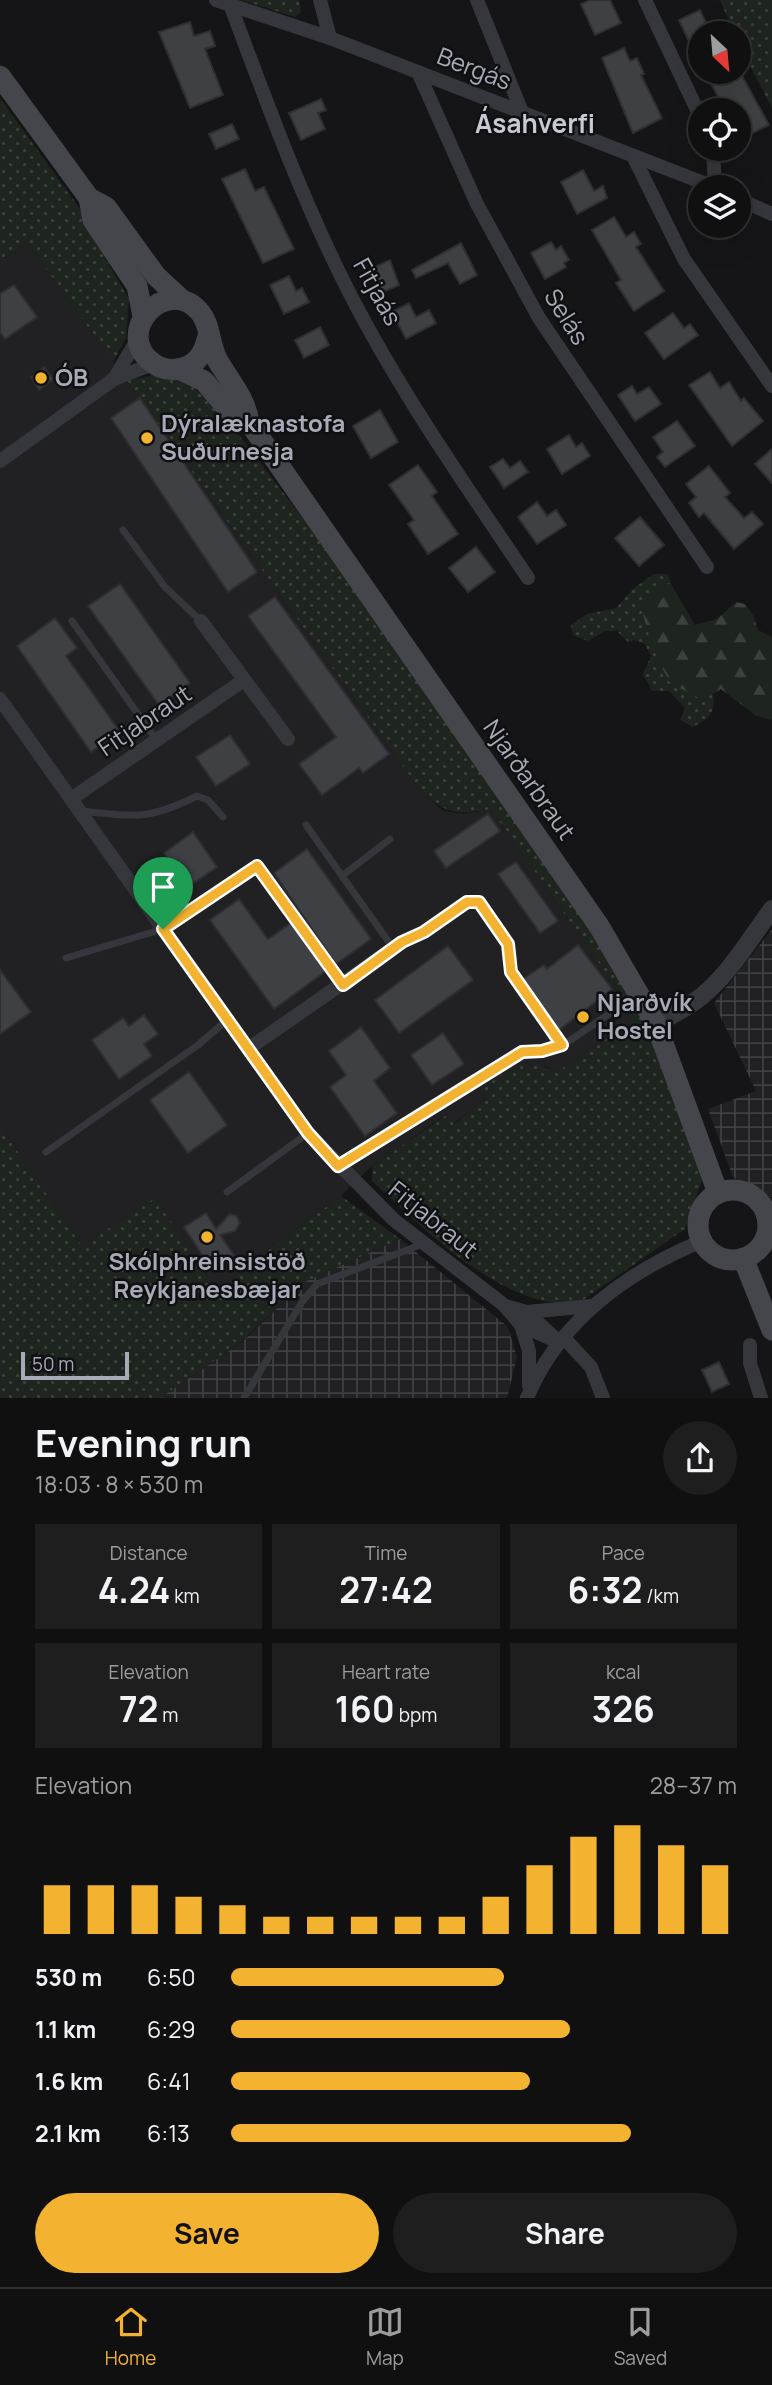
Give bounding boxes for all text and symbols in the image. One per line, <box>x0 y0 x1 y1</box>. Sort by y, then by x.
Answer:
north arrow <box>688 21 751 84</box>
map controls <box>688 21 751 238</box>
street label: Bergás <box>433 38 516 97</box>
button: locate <box>688 98 751 161</box>
district label: Ásahverfi <box>475 105 595 141</box>
button: layers <box>688 175 751 238</box>
street label: Fitjaás <box>346 252 410 331</box>
street label: Selás <box>537 282 597 351</box>
place label: ÓB <box>55 360 88 393</box>
marker: ÓB <box>33 370 49 386</box>
place label: Dýralæknastofa Suðurnesja <box>161 406 345 467</box>
marker: Dýralæknastofa Suðurnesja <box>139 430 155 446</box>
street label: Fitjabraut <box>91 676 197 763</box>
street label: Njarðarbraut <box>477 712 584 846</box>
pin <box>133 857 193 929</box>
icon: arrive <box>144 868 182 906</box>
place label: Njarðvík Hostel <box>597 985 693 1046</box>
marker: Njarðvík Hostel <box>575 1009 591 1025</box>
street label: Fitjabraut <box>382 1173 486 1265</box>
marker: Skólphreinsistöð Reykjanesbæjar <box>199 1229 215 1245</box>
place label: Skólphreinsistöð Reykjanesbæjar <box>109 1244 305 1305</box>
scale bar <box>21 1349 130 1381</box>
text: 50 m <box>32 1351 74 1377</box>
text: Evening run <box>35 1416 252 1468</box>
button: share <box>663 1421 737 1495</box>
text: 18:03 · 8 × 530 m <box>35 1468 203 1500</box>
text: Distance <box>110 1540 188 1566</box>
text: Time <box>365 1540 407 1566</box>
text: Pace <box>602 1540 645 1566</box>
text: 4.24 <box>98 1566 170 1614</box>
text: 27:42 <box>339 1566 433 1614</box>
text: 6:32 <box>568 1566 642 1614</box>
text: km <box>170 1583 200 1609</box>
text: /km <box>642 1583 679 1609</box>
text: Elevation <box>109 1659 189 1685</box>
text: Heart rate <box>342 1659 430 1685</box>
text: kcal <box>606 1659 641 1685</box>
text: 72 <box>119 1685 158 1733</box>
text: 160 <box>335 1685 395 1733</box>
text: 326 <box>592 1685 655 1733</box>
text: m <box>158 1702 178 1728</box>
text: bpm <box>395 1702 437 1728</box>
text: Elevation <box>35 1769 132 1801</box>
text: 28–37 m <box>650 1769 737 1801</box>
text: 530 m <box>35 1961 102 1993</box>
text: 6:50 <box>147 1961 195 1993</box>
text: 1.1 km <box>35 2013 96 2045</box>
text: 6:29 <box>147 2013 196 2045</box>
text: 1.6 km <box>35 2065 103 2097</box>
text: 6:41 <box>147 2065 191 2097</box>
text: 2.1 km <box>35 2117 101 2149</box>
text: 6:13 <box>147 2117 190 2149</box>
button: Save <box>35 2193 379 2273</box>
button: Share <box>393 2193 737 2273</box>
tab: Home <box>105 2303 156 2371</box>
tab: Map <box>366 2303 404 2371</box>
tab: Saved <box>614 2303 667 2371</box>

